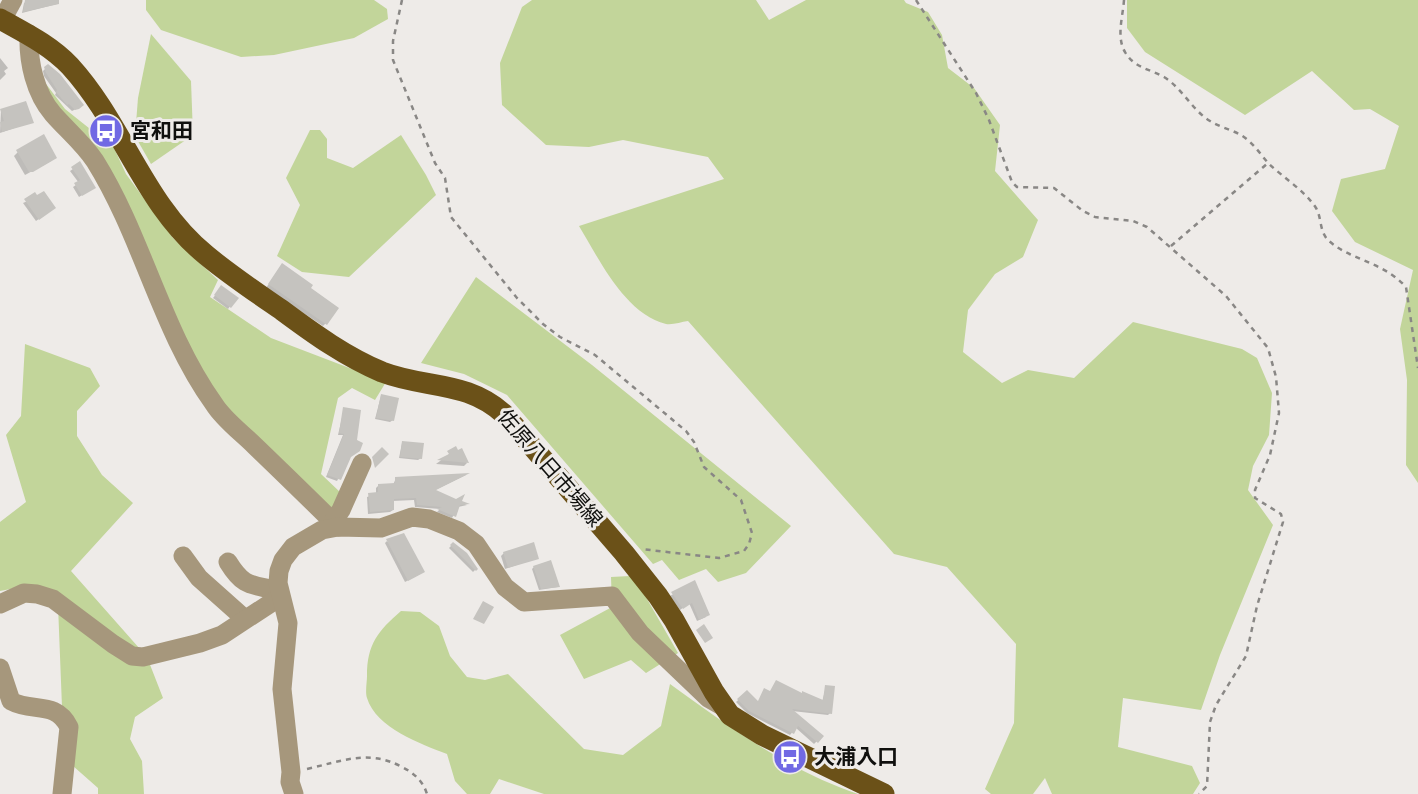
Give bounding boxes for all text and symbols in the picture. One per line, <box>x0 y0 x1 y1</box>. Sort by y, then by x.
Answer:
bus stop icon: 宮和田 <box>87 112 125 150</box>
place label: 宮和田 <box>130 116 193 144</box>
street label: 佐原八日市場線 <box>492 403 610 532</box>
bus stop icon: 大浦入口 <box>771 738 809 776</box>
place label: 大浦入口 <box>814 742 898 770</box>

